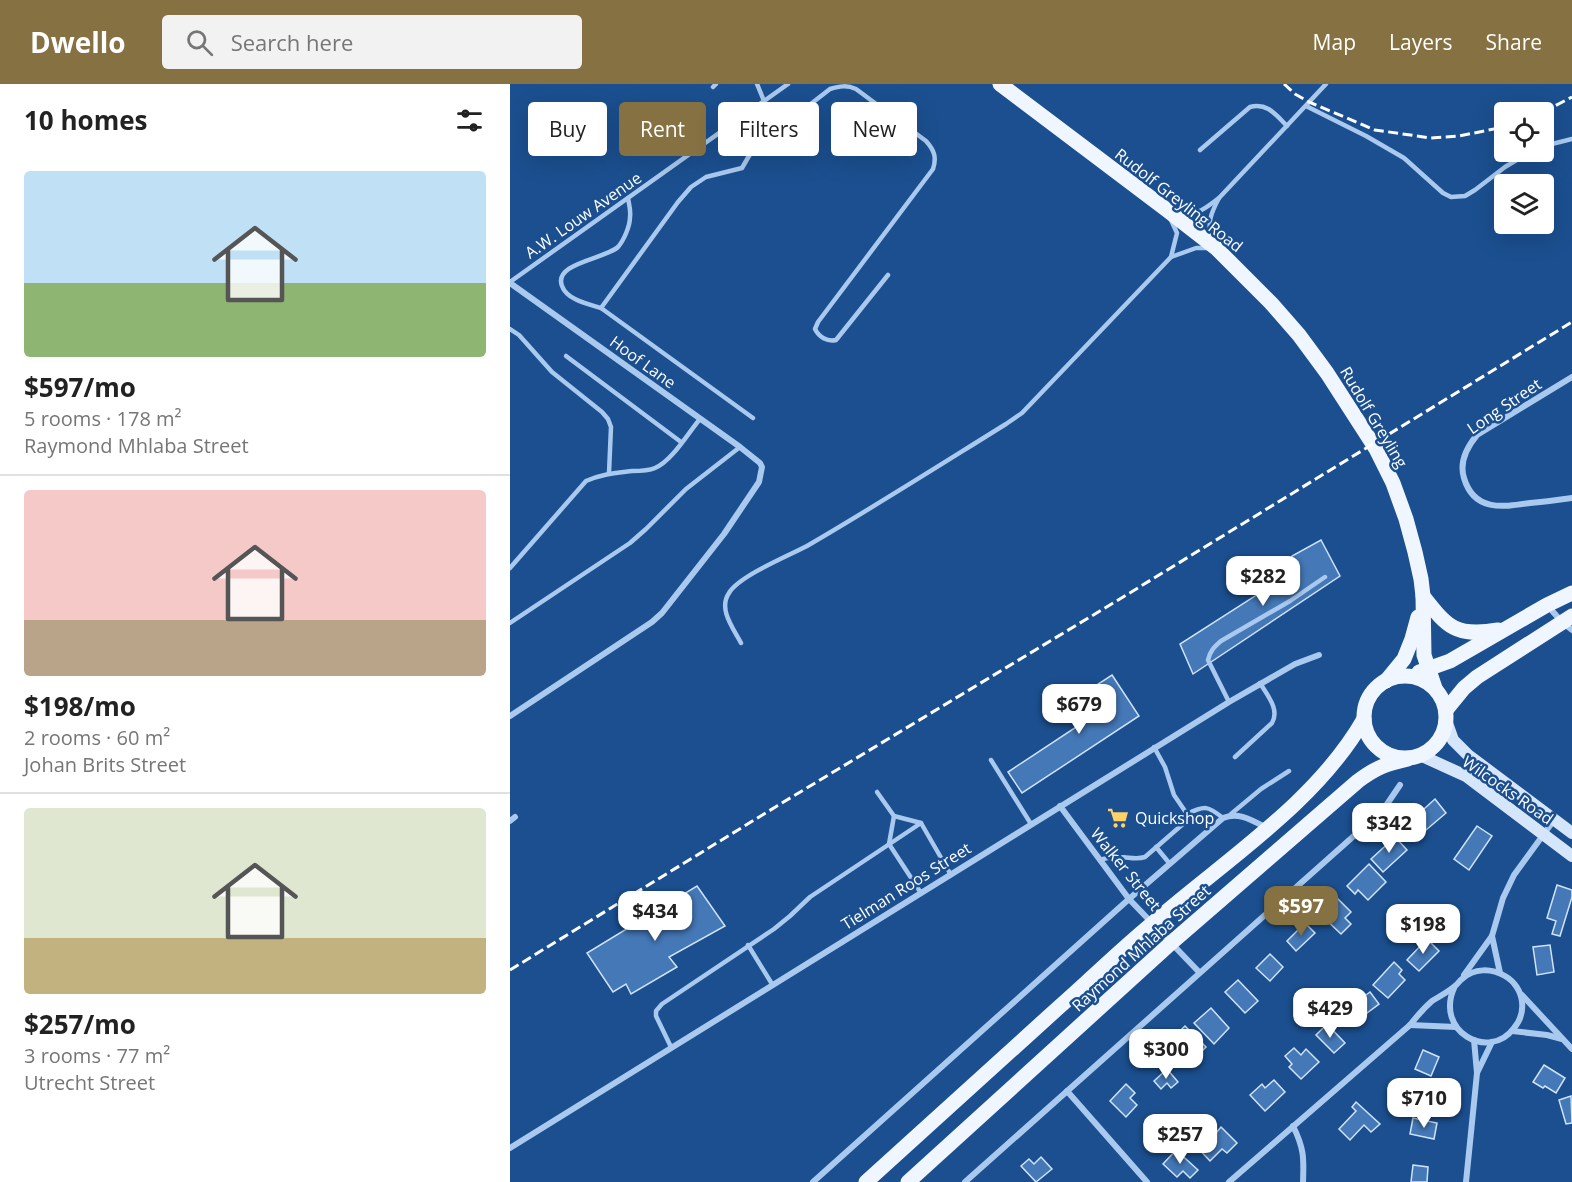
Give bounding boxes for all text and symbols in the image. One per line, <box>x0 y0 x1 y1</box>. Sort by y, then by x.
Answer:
search box <box>162 15 582 69</box>
text: Dwello <box>30 23 126 61</box>
icon: search <box>183 26 216 59</box>
text: Search here <box>231 27 353 57</box>
text: Map <box>1313 28 1356 56</box>
text: Layers <box>1389 28 1453 56</box>
text: Share <box>1486 28 1542 56</box>
text: 10 homes <box>24 102 148 138</box>
chip: Buy <box>528 102 607 156</box>
chip: Rent <box>619 102 706 156</box>
chip: Filters <box>718 102 819 156</box>
chip: New <box>831 102 917 156</box>
map controls <box>1494 102 1554 234</box>
button: locate <box>1494 102 1554 162</box>
icon: filters <box>453 104 486 137</box>
street label: Rudolf Greyling Road <box>1110 143 1248 257</box>
street label: A.W. Louw Avenue <box>520 167 646 263</box>
button: layers <box>1494 174 1554 234</box>
icon: home <box>201 210 309 318</box>
street label: Hoof Lane <box>606 331 680 393</box>
street label: Rudolf Greyling <box>1335 362 1413 472</box>
text: $597/mo <box>24 369 136 405</box>
street label: Long Street <box>1462 373 1546 439</box>
text: 5 rooms · 178 m² <box>24 405 182 432</box>
text: Raymond Mhlaba Street <box>24 432 249 459</box>
icon: home <box>201 529 309 637</box>
pin: $282 <box>1227 556 1299 607</box>
text: $282 <box>1240 562 1286 589</box>
pin: $679 <box>1043 684 1115 735</box>
text: $198/mo <box>24 688 136 724</box>
text: $679 <box>1056 690 1102 717</box>
text: 2 rooms · 60 m² <box>24 724 170 751</box>
text: Johan Brits Street <box>24 751 186 778</box>
street label: Wilcocks Road <box>1458 751 1558 829</box>
pin: $342 <box>1353 803 1425 854</box>
supermarket icon: Quickshop <box>1106 806 1130 830</box>
place label: Quickshop <box>1135 807 1214 829</box>
text: $342 <box>1366 809 1412 836</box>
street label: Walker Street <box>1086 823 1166 915</box>
street label: Tielman Roos Street <box>837 837 975 935</box>
icon: home <box>201 847 309 955</box>
street label: Raymond Mhlaba Street <box>1067 880 1215 1016</box>
pin: $597 <box>1265 886 1337 937</box>
pin: $434 <box>619 891 691 942</box>
text: $597 <box>1278 892 1324 919</box>
text: $434 <box>632 897 678 924</box>
pin: $198 <box>1387 904 1459 955</box>
text: $198 <box>1400 910 1446 937</box>
pin: $429 <box>1294 988 1366 1039</box>
text: $429 <box>1307 994 1353 1021</box>
text: $257/mo <box>24 1006 136 1042</box>
pin: $300 <box>1130 1029 1202 1080</box>
text: $300 <box>1143 1035 1189 1062</box>
text: 3 rooms · 77 m² <box>24 1042 170 1069</box>
text: Utrecht Street <box>24 1069 155 1096</box>
pin: $710 <box>1388 1078 1460 1129</box>
text: $710 <box>1401 1084 1447 1111</box>
pin: $257 <box>1144 1114 1216 1165</box>
text: $257 <box>1157 1120 1203 1147</box>

